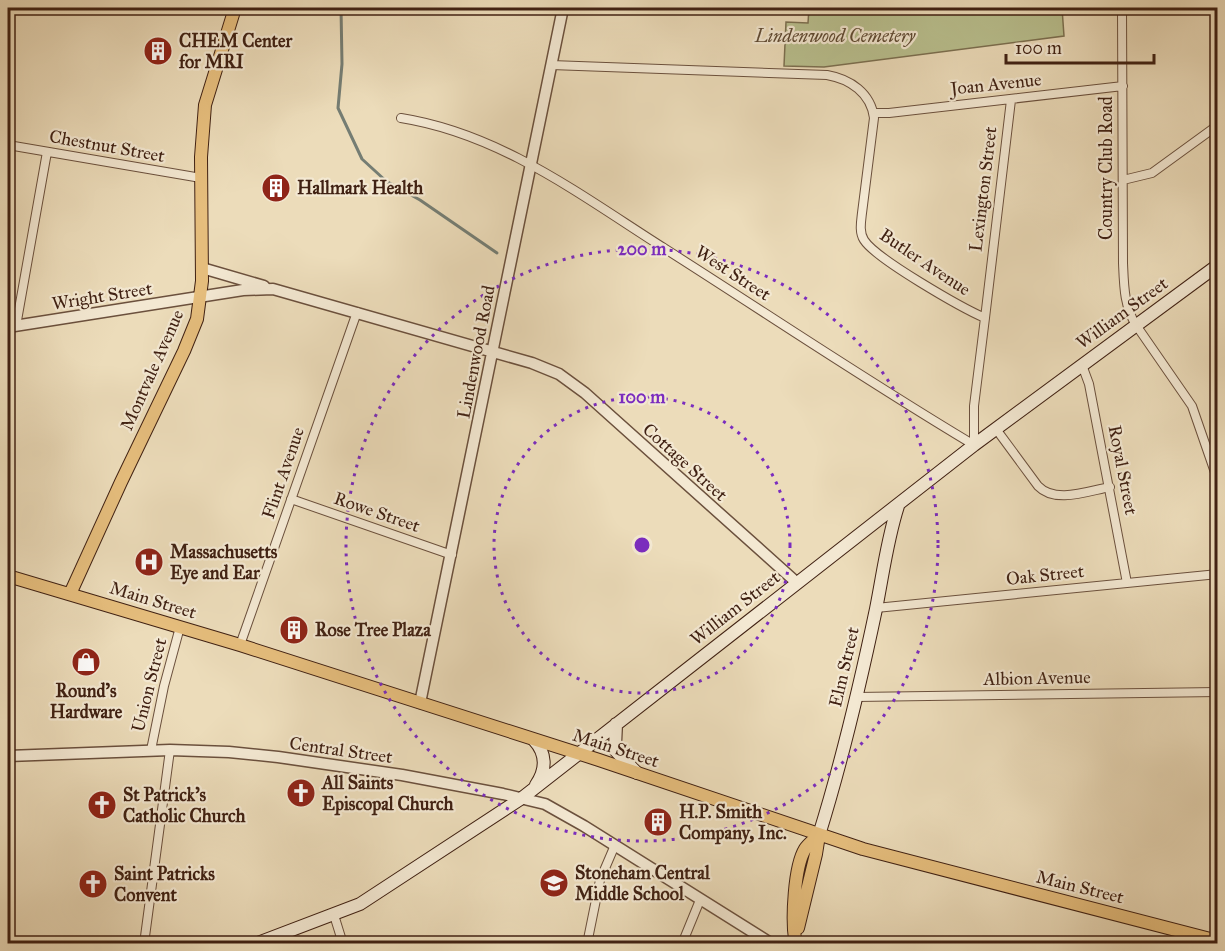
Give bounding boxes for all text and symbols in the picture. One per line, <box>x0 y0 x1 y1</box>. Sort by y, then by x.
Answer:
park label: Lindenwood Cemetery <box>754 25 916 47</box>
scale bar <box>1006 27 1154 65</box>
place label: CHEM Center for MRI <box>178 30 293 73</box>
building icon: CHEM Center for MRI <box>142 35 174 67</box>
text: 100 m <box>1015 37 1062 59</box>
street label: Joan Avenue <box>947 68 1043 101</box>
street label: Country Club Road <box>1095 96 1117 240</box>
street label: Chestnut Street <box>48 125 167 167</box>
street label: Lexington Street <box>964 125 1003 253</box>
building icon: Hallmark Health <box>260 172 292 204</box>
place label: Hallmark Health <box>297 177 424 199</box>
street label: Butler Avenue <box>875 224 975 300</box>
text: 200 m <box>618 238 667 260</box>
street label: West Street <box>691 241 775 306</box>
street label: William Street <box>1072 272 1173 354</box>
street label: Wright Street <box>50 277 155 316</box>
street label: Lindenwood Road <box>452 283 500 421</box>
street label: Montvale Avenue <box>116 306 188 434</box>
text: 100 m <box>619 386 666 408</box>
street label: Cottage Street <box>637 418 732 507</box>
street label: Royal Street <box>1104 423 1143 517</box>
street label: Flint Avenue <box>257 424 309 522</box>
street label: Rowe Street <box>331 487 423 537</box>
centre of rings <box>632 535 652 555</box>
place label: Massachusetts Eye and Ear <box>170 541 278 585</box>
hospital icon: Massachusetts Eye and Ear <box>133 546 165 578</box>
street label: Oak Street <box>1005 560 1086 590</box>
street label: William Street <box>686 566 785 650</box>
street label: Main Street <box>107 576 200 624</box>
building icon: Rose Tree Plaza <box>278 614 310 646</box>
place label: Rose Tree Plaza <box>315 619 431 641</box>
street label: Elm Street <box>824 624 864 709</box>
street label: Union Street <box>127 635 171 734</box>
shop icon: Round's Hardware <box>70 646 102 678</box>
street label: Albion Avenue <box>982 666 1091 690</box>
place label: Round's Hardware <box>50 680 123 723</box>
street label: Main Street <box>570 724 663 772</box>
street label: Central Street <box>288 732 394 768</box>
place label: All Saints Episcopal Church <box>321 772 455 816</box>
church icon: All Saints Episcopal Church <box>285 777 317 809</box>
place label: St Patrick's Catholic Church <box>123 784 247 827</box>
church icon: St Patrick's Catholic Church <box>86 789 118 821</box>
place label: H.P. Smith Company, Inc. <box>679 801 787 845</box>
building icon: H.P. Smith Company, Inc. <box>642 806 674 838</box>
place label: Stoneham Central Middle School <box>575 862 711 905</box>
place label: Saint Patricks Convent <box>114 863 215 906</box>
street label: Main Street <box>1034 866 1127 909</box>
school or university icon: Stoneham Central Middle School <box>538 867 570 899</box>
church icon: Saint Patricks Convent <box>77 868 109 900</box>

